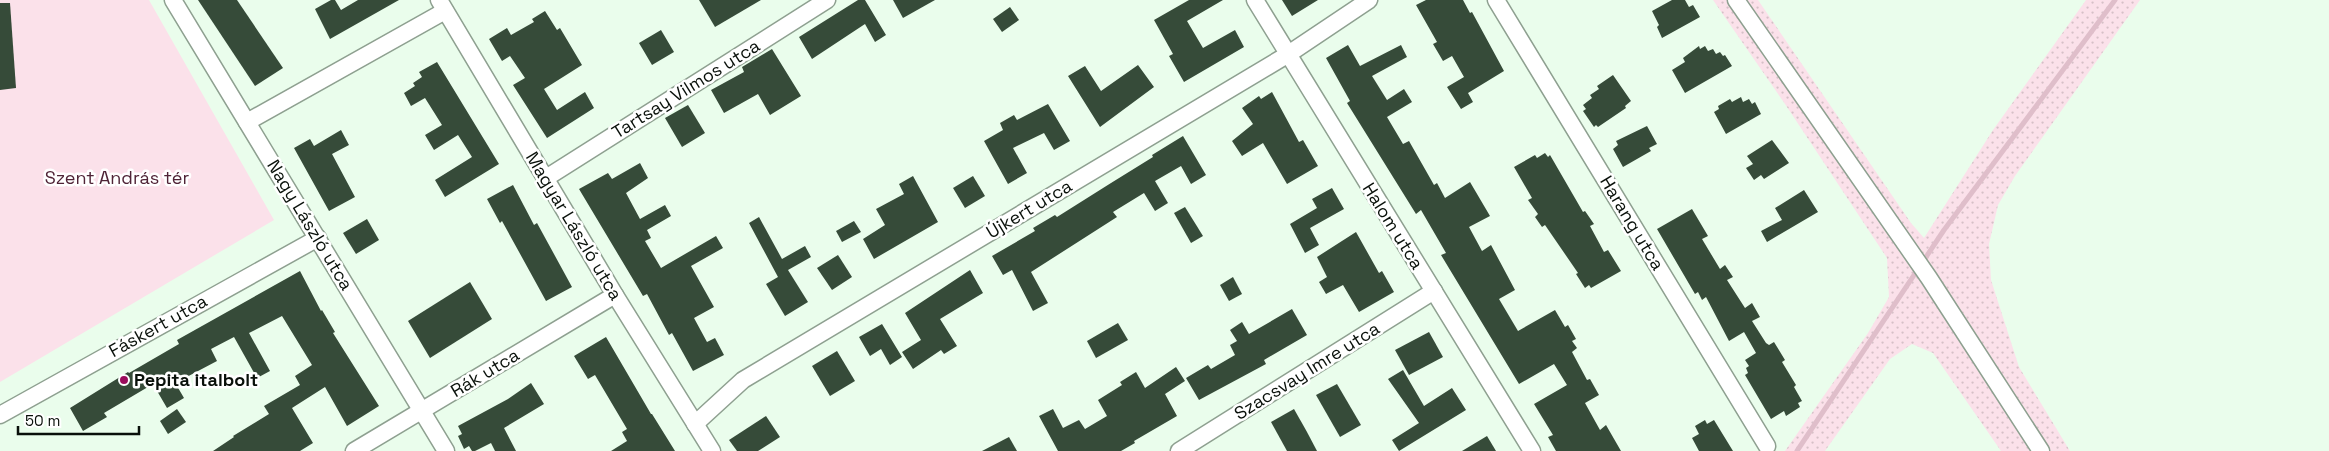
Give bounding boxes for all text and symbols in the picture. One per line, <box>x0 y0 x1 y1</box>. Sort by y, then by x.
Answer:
street label: Tartsay Vilmos utca <box>607 34 764 143</box>
street label: Magyar László utca <box>521 147 628 304</box>
street label: Nagy László utca <box>262 155 359 294</box>
park label: Szent András tér <box>45 166 189 189</box>
street label: Harang utca <box>1595 171 1670 274</box>
street label: Újkert utca <box>982 174 1076 243</box>
street label: Halom utca <box>1358 178 1429 273</box>
street label: Fáskert utca <box>105 289 211 362</box>
street label: Szacsvay Imre utca <box>1230 317 1384 425</box>
street label: Rák utca <box>446 343 523 402</box>
place label: Pepita italbolt <box>134 368 258 391</box>
marker: Pepita italbolt <box>118 374 130 386</box>
scale bar <box>18 404 139 436</box>
text: 50 m <box>25 411 60 430</box>

